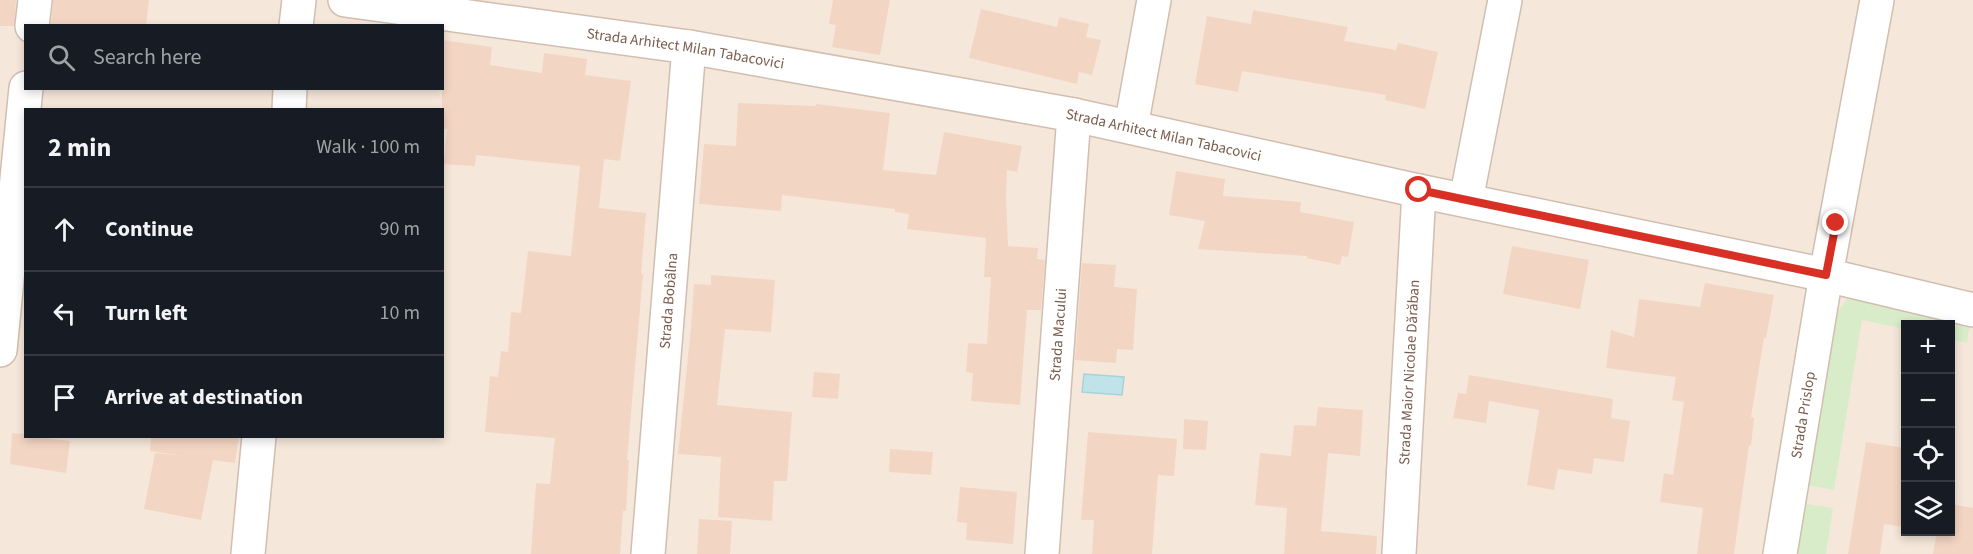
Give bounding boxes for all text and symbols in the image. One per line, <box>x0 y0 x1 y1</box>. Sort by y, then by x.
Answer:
street label: Strada Arhitect Milan Tabacovici <box>585 23 786 74</box>
search box <box>24 24 444 90</box>
icon: search <box>45 41 78 74</box>
text: Search here <box>93 41 201 73</box>
street label: Strada Arhitect Milan Tabacovici <box>1064 103 1263 166</box>
text: 2 min <box>48 129 111 166</box>
text: Walk · 100 m <box>316 133 420 161</box>
route start <box>1405 176 1431 202</box>
route end <box>1822 209 1848 235</box>
icon: ahead <box>48 213 81 246</box>
text: Continue <box>105 213 194 245</box>
text: 90 m <box>380 215 420 243</box>
street label: Strada Bobâlna <box>654 252 683 350</box>
street label: Strada Maior Nicolae Dărăban <box>1393 279 1425 466</box>
street label: Strada Macului <box>1044 287 1072 382</box>
icon: left <box>48 297 81 330</box>
text: Turn left <box>105 297 187 329</box>
text: 10 m <box>380 299 420 327</box>
map controls <box>1901 320 1955 536</box>
button: + <box>1901 320 1955 374</box>
street label: Strada Prislop <box>1785 370 1820 460</box>
button: − <box>1901 374 1955 428</box>
icon: arrive <box>48 381 81 414</box>
text: Arrive at destination <box>105 381 303 413</box>
button: locate <box>1901 428 1955 482</box>
button: layers <box>1901 482 1955 536</box>

